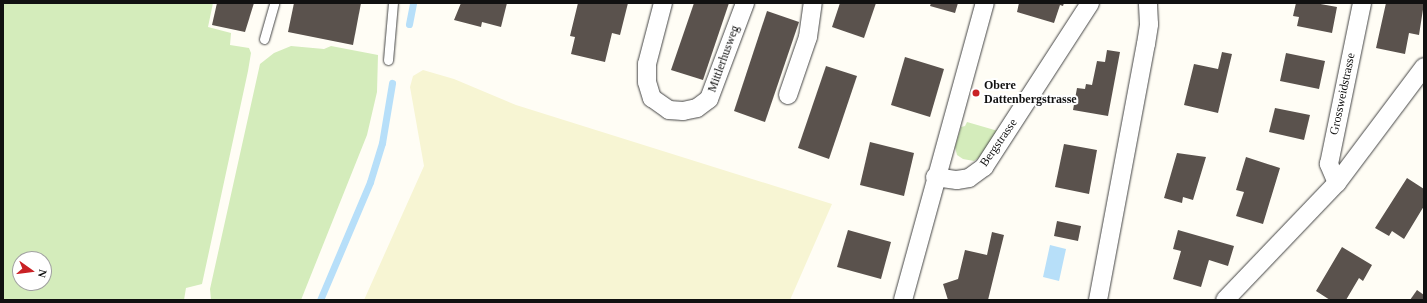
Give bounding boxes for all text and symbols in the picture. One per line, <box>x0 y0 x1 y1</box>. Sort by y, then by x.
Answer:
street label: Mittlerhusweg <box>705 24 743 94</box>
street label: Grossweidstrasse <box>1327 52 1359 136</box>
place label: Obere Dattenbergstrasse <box>984 79 1077 107</box>
marker: Obere Dattenbergstrasse <box>971 88 981 98</box>
street label: Bergstrasse <box>977 116 1021 170</box>
north arrow <box>12 251 52 291</box>
text: N <box>36 268 49 279</box>

